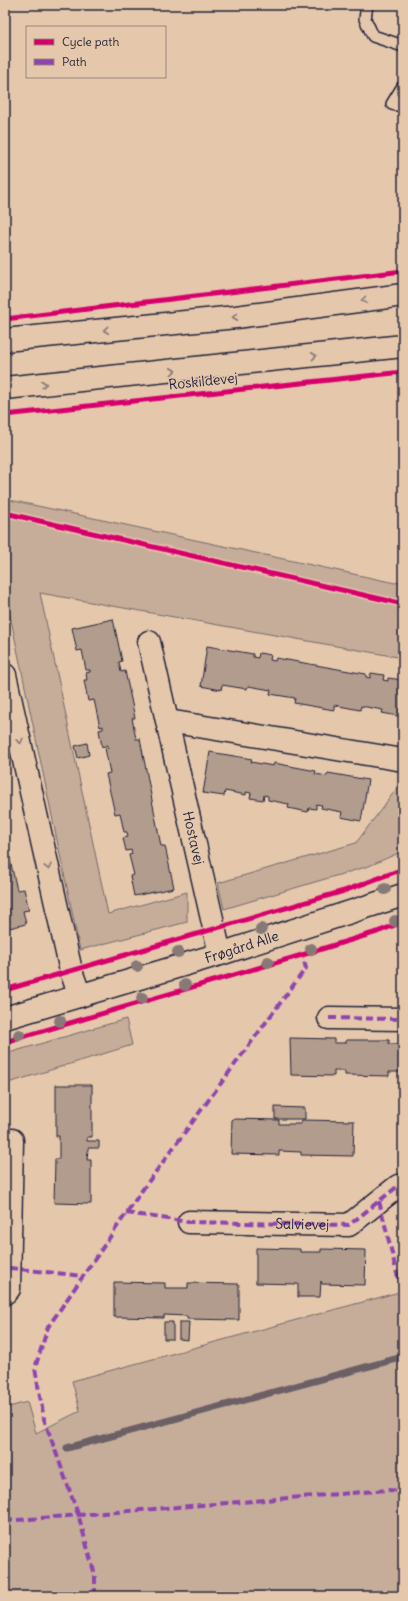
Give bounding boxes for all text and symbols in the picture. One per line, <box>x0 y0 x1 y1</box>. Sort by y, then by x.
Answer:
legend <box>26 26 166 78</box>
text: Cycle path <box>62 34 119 49</box>
text: Path <box>62 54 87 69</box>
one-way arrow <box>361 295 367 304</box>
one-way arrow <box>232 312 238 321</box>
one-way arrow <box>103 325 109 334</box>
one-way arrow <box>311 352 317 361</box>
one-way arrow <box>170 366 176 375</box>
street label: Roskildevej <box>167 368 239 394</box>
one-way arrow <box>41 379 47 388</box>
one-way arrow <box>15 737 23 744</box>
street label: Hostavej <box>179 809 208 867</box>
one-way arrow <box>44 864 52 871</box>
street label: Frøgård Alle <box>202 927 281 967</box>
street label: Salvievej <box>275 1215 329 1234</box>

